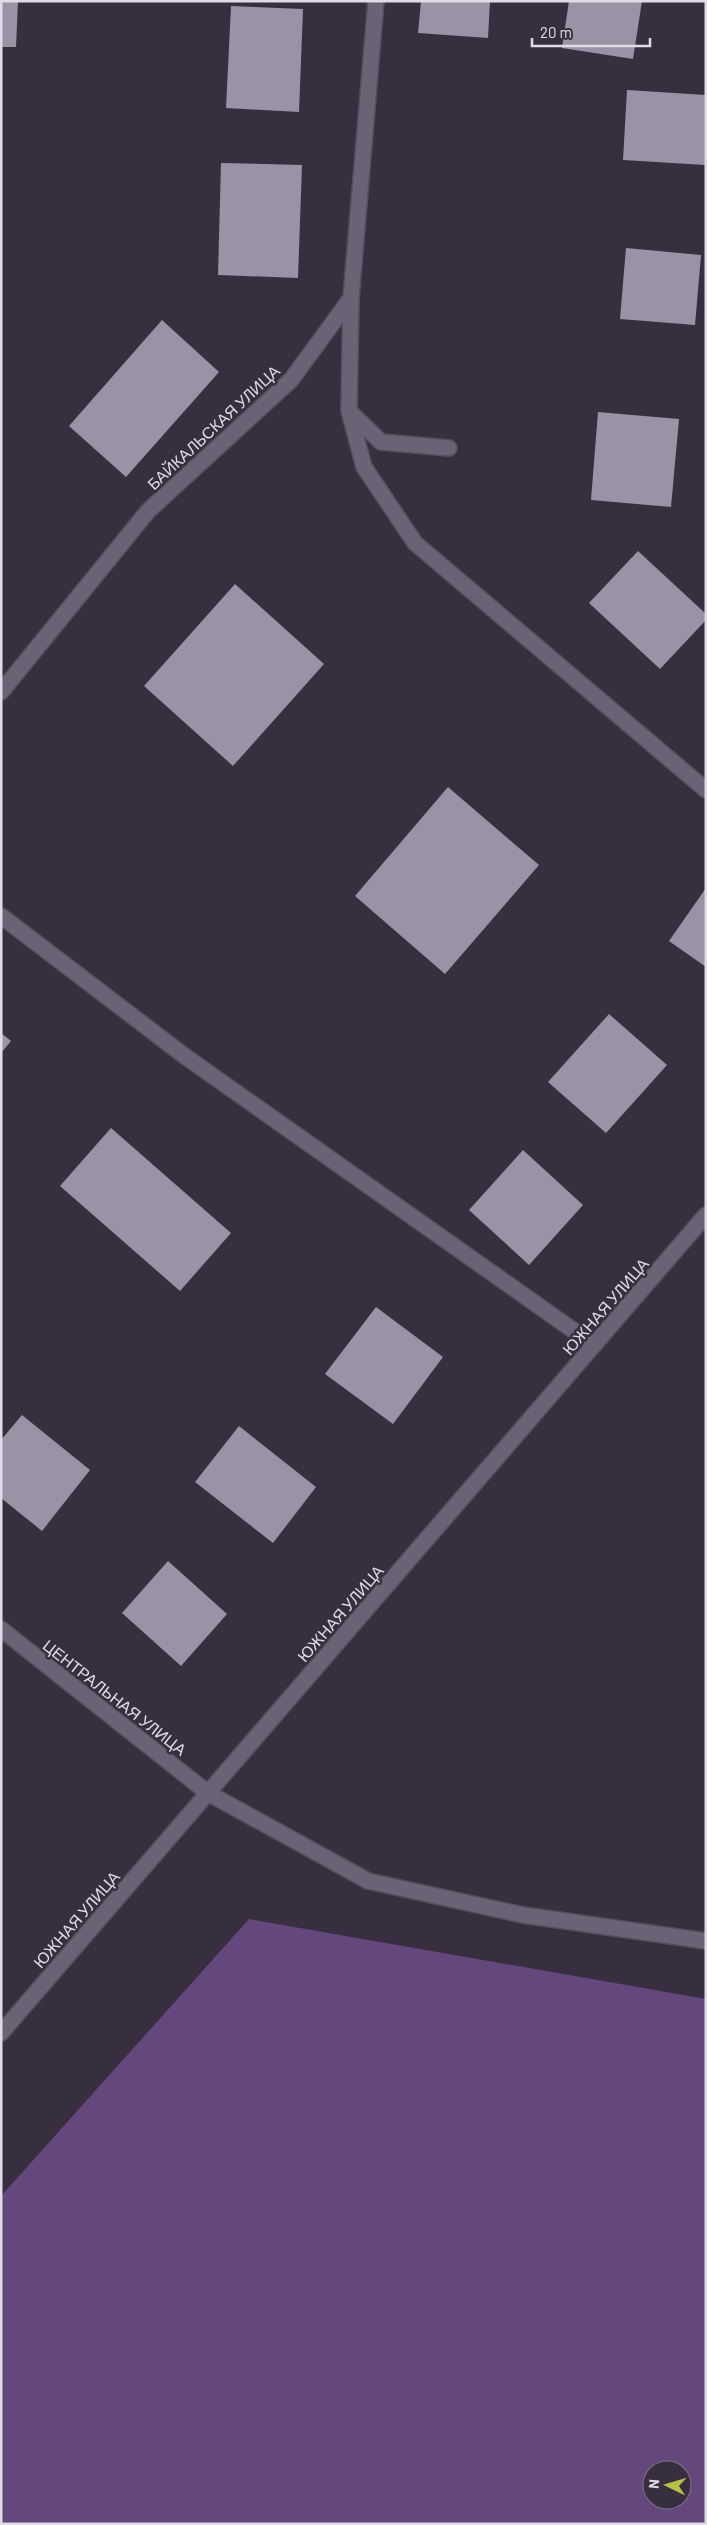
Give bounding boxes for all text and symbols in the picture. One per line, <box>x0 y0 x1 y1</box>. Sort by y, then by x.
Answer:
scale bar <box>532 15 650 47</box>
text: 20 m <box>540 23 572 41</box>
street label: БАЙКАЛЬСКАЯ УЛИЦА <box>143 361 283 493</box>
street label: ЮЖНАЯ УЛИЦА <box>558 1254 652 1358</box>
street label: ЮЖНАЯ УЛИЦА <box>293 1561 387 1665</box>
street label: ЦЕНТРАЛЬНАЯ УЛИЦА <box>40 1635 191 1759</box>
street label: ЮЖНАЯ УЛИЦА <box>29 1867 123 1971</box>
north arrow <box>642 2460 692 2510</box>
text: N <box>645 2478 662 2489</box>

